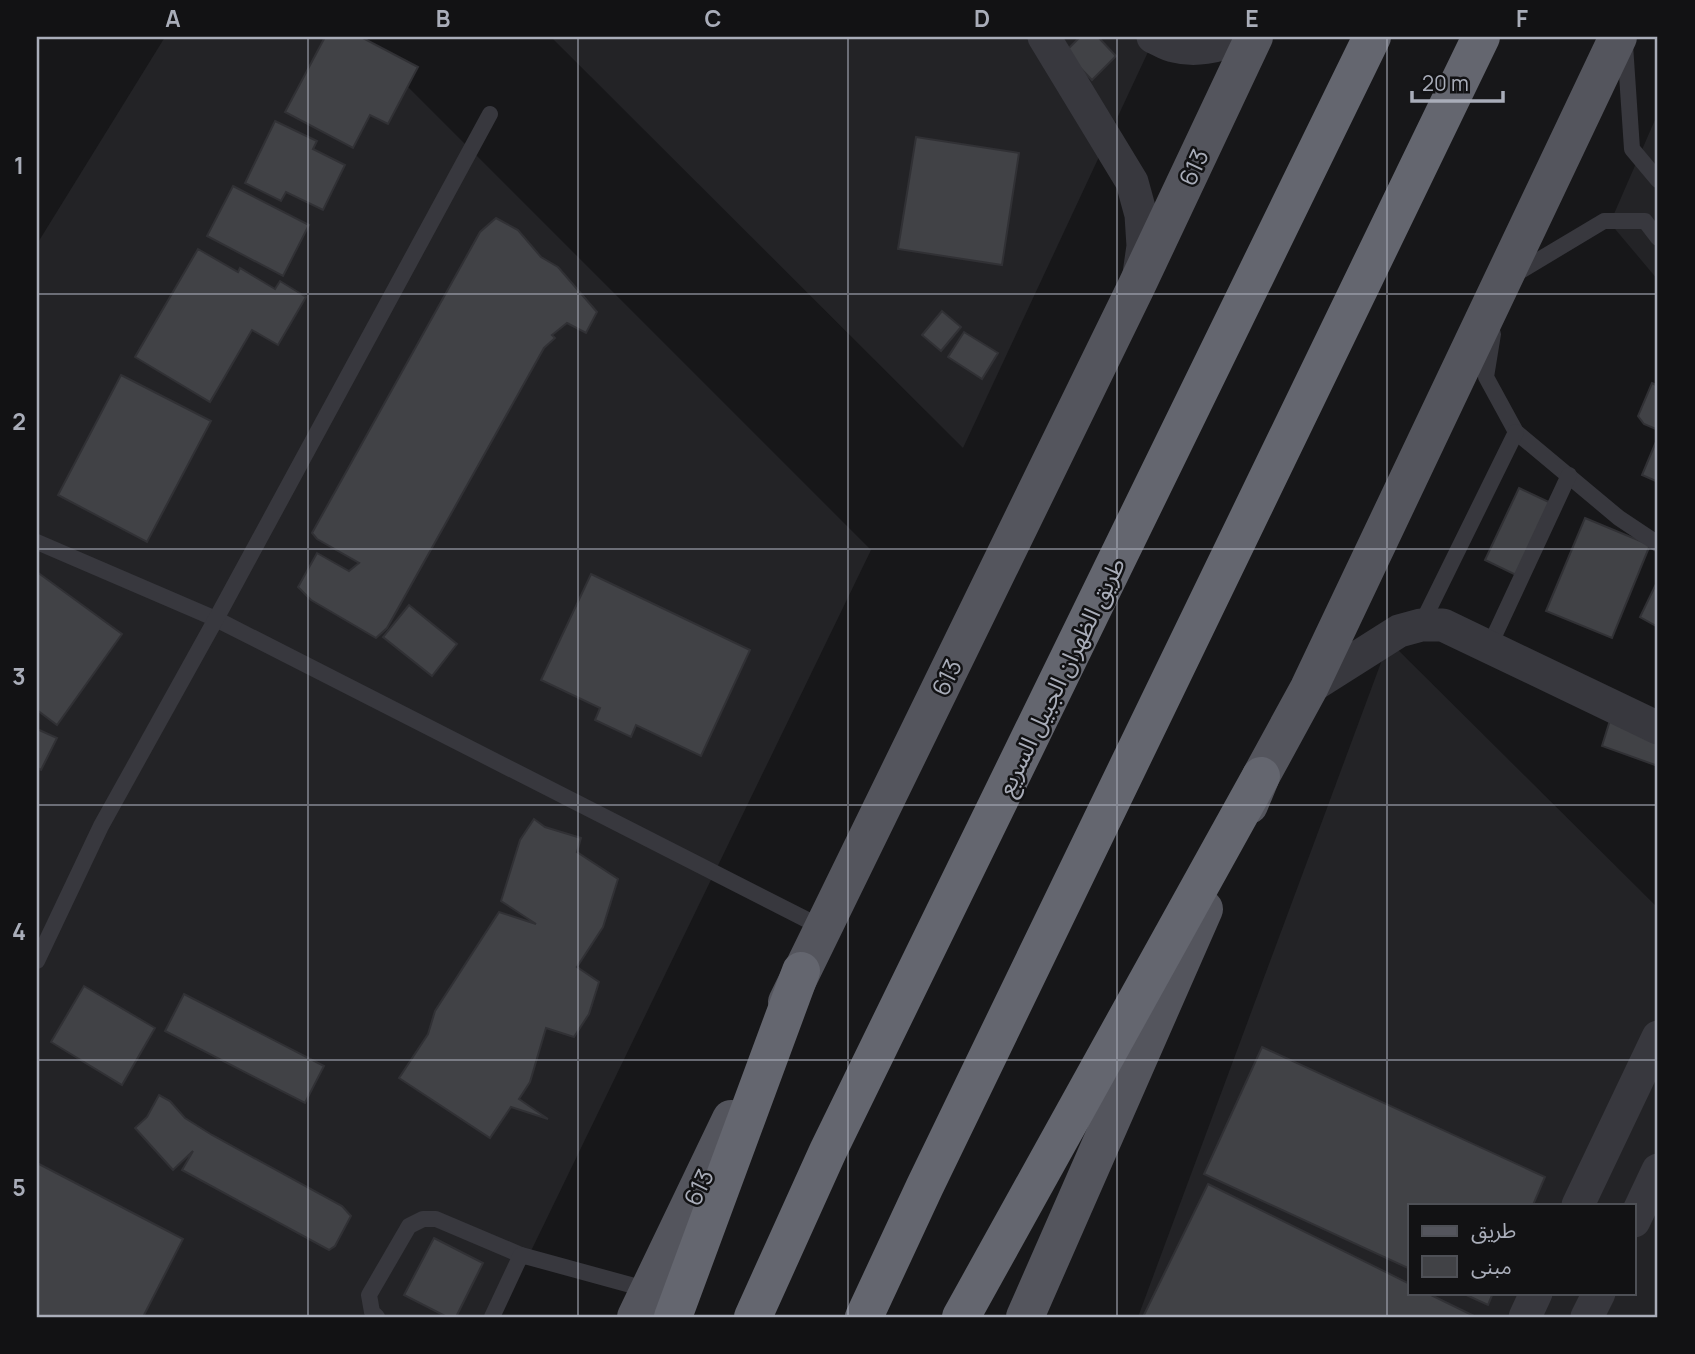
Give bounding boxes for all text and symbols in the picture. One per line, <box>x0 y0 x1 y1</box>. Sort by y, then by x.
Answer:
text: A <box>165 2 181 34</box>
text: B <box>436 2 450 34</box>
text: C <box>705 2 722 34</box>
text: D <box>974 2 990 34</box>
text: E <box>1245 2 1259 34</box>
text: F <box>1516 2 1528 34</box>
scale bar <box>1412 60 1502 104</box>
text: 20 m <box>1422 69 1469 97</box>
street label: 613 <box>1170 143 1216 191</box>
text: 1 <box>14 149 24 181</box>
text: 2 <box>12 405 26 437</box>
street label: طريق الظهران الجبيل السريع <box>988 551 1134 802</box>
street label: 613 <box>923 653 969 701</box>
text: 3 <box>12 660 26 692</box>
text: 4 <box>12 915 26 947</box>
street label: 613 <box>675 1163 721 1211</box>
text: 5 <box>12 1171 26 1203</box>
legend <box>1408 1204 1636 1294</box>
text: طريق <box>1471 1216 1516 1244</box>
text: مبنى <box>1471 1252 1512 1280</box>

